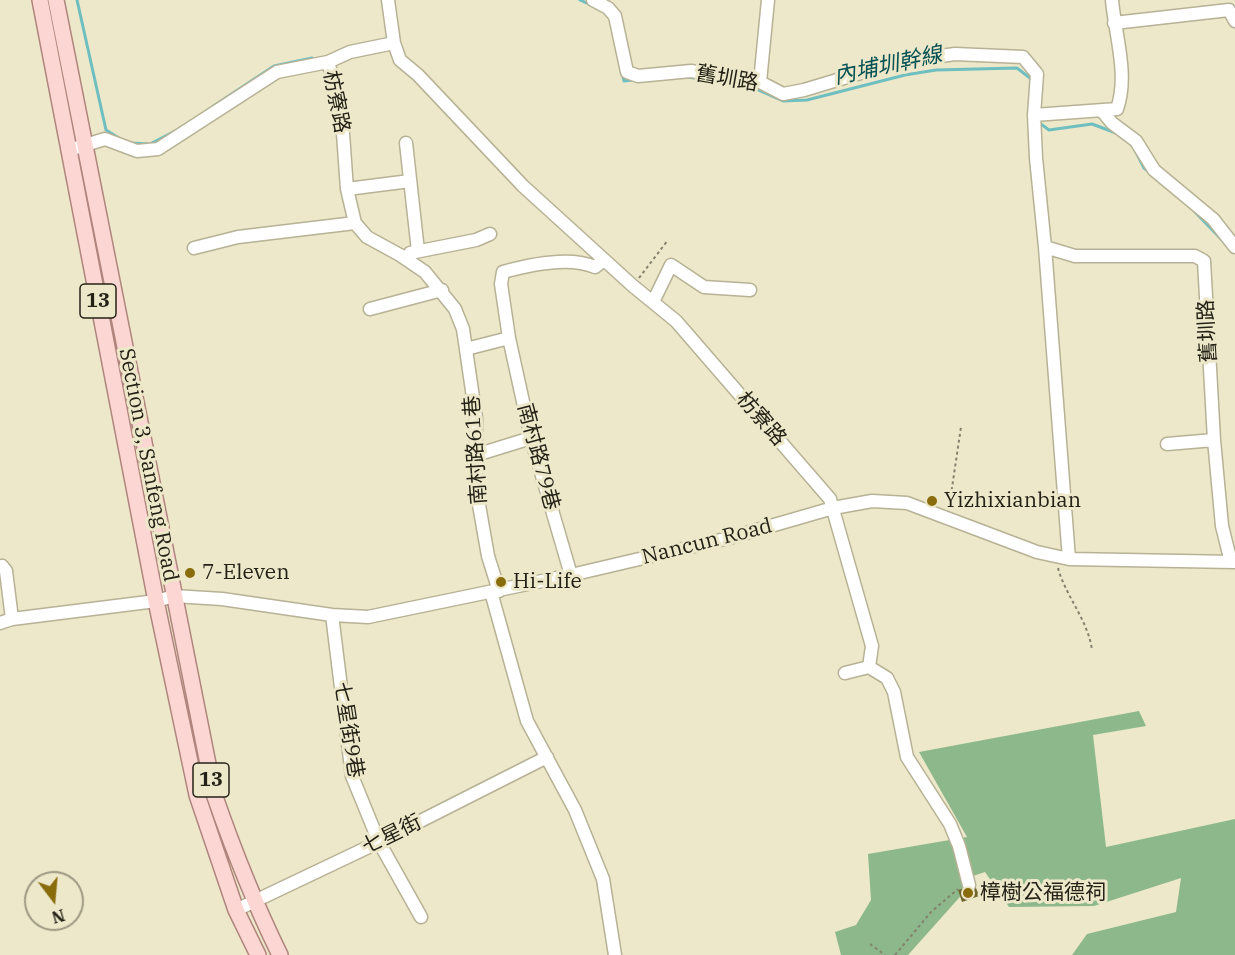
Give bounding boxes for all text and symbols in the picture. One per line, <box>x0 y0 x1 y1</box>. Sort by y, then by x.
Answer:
water label: 內埔圳幹線 <box>831 42 945 90</box>
street label: 舊圳路 <box>694 61 760 97</box>
street label: 枋寮路 <box>318 69 354 135</box>
road number: 13 <box>80 284 116 318</box>
street label: 舊圳路 <box>1194 299 1222 363</box>
street label: Section 3, Sanfeng Road <box>113 346 183 584</box>
street label: 枋寮路 <box>731 387 791 451</box>
street label: 南村路61巷 <box>460 395 492 505</box>
street label: 南村路79巷 <box>512 401 564 513</box>
place label: Yizhixianbian <box>944 488 1081 514</box>
marker: Yizhixianbian <box>925 494 939 508</box>
street label: Nancun Road <box>639 514 775 570</box>
place label: 7-Eleven <box>202 560 290 586</box>
marker: 7-Eleven <box>183 566 197 580</box>
place label: Hi-Life <box>513 569 582 595</box>
marker: Hi-Life <box>494 575 508 589</box>
street label: 七星街9巷 <box>328 680 368 780</box>
road number: 13 <box>193 763 229 797</box>
street label: 七星街 <box>358 810 426 860</box>
north arrow <box>24 871 84 931</box>
place label: 樟樹公福德祠 <box>980 880 1106 906</box>
marker: 樟樹公福德祠 <box>961 886 975 900</box>
text: N <box>50 905 67 928</box>

